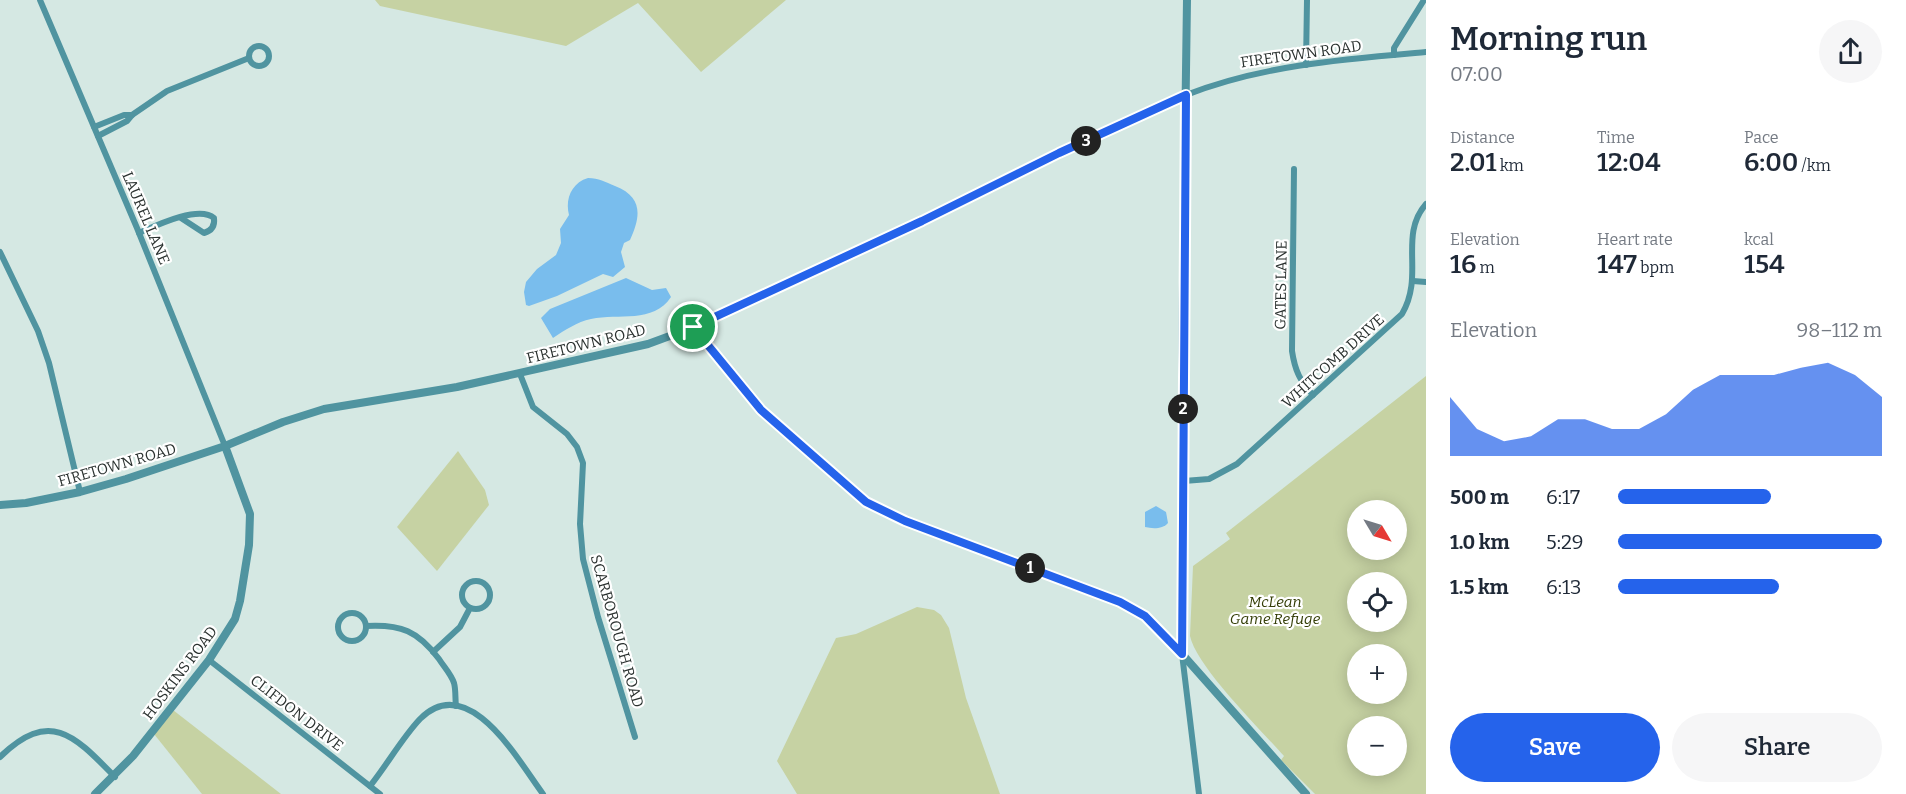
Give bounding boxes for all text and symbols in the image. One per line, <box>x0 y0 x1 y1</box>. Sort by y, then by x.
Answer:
text: Morning run <box>1450 19 1647 59</box>
button: share <box>1819 20 1882 83</box>
street label: FIRETOWN ROAD <box>1239 37 1363 71</box>
text: 07:00 <box>1450 62 1503 86</box>
pin: 3 <box>1071 126 1101 156</box>
text: Distance <box>1450 128 1515 147</box>
text: Time <box>1597 128 1635 147</box>
text: Pace <box>1744 128 1779 147</box>
text: 3 <box>1081 131 1091 150</box>
text: 2.01 <box>1450 147 1497 178</box>
text: 12:04 <box>1597 147 1661 178</box>
text: 6:00 <box>1744 147 1798 178</box>
text: km <box>1497 156 1524 175</box>
text: /km <box>1798 156 1831 175</box>
street label: LAUREL LANE <box>118 169 174 267</box>
text: Elevation <box>1450 230 1520 249</box>
text: Heart rate <box>1597 230 1673 249</box>
text: kcal <box>1744 230 1774 249</box>
street label: GATES LANE <box>1271 240 1291 330</box>
text: 16 <box>1450 249 1476 280</box>
text: 147 <box>1597 249 1637 280</box>
text: 154 <box>1744 249 1785 280</box>
text: m <box>1476 258 1495 277</box>
text: bpm <box>1637 258 1674 277</box>
pin <box>667 301 718 352</box>
icon: arrive <box>676 310 709 343</box>
street label: WHITCOMB DRIVE <box>1278 310 1388 412</box>
text: Elevation <box>1450 318 1537 342</box>
text: 98–112 m <box>1797 318 1882 342</box>
street label: FIRETOWN ROAD <box>525 321 647 367</box>
pin: 2 <box>1168 394 1198 424</box>
text: 2 <box>1178 399 1188 418</box>
street label: FIRETOWN ROAD <box>56 440 178 490</box>
text: 500 m <box>1450 485 1509 509</box>
text: 6:17 <box>1546 485 1580 509</box>
north arrow <box>1347 500 1407 560</box>
map controls <box>1347 500 1407 776</box>
text: 1.0 km <box>1450 530 1510 554</box>
text: 5:29 <box>1546 530 1584 554</box>
street label: SCARBOROUGH ROAD <box>587 553 647 709</box>
pin: 1 <box>1015 553 1045 583</box>
text: 1 <box>1027 558 1033 577</box>
button: locate <box>1347 572 1407 632</box>
text: 1.5 km <box>1450 575 1509 599</box>
text: 6:13 <box>1546 575 1581 599</box>
park label: McLean Game Refuge <box>1230 593 1321 628</box>
street label: HOSKINS ROAD <box>139 623 221 723</box>
button: + <box>1347 644 1407 704</box>
street label: CLIFDON DRIVE <box>247 671 347 755</box>
button: Save <box>1450 713 1660 782</box>
button: Share <box>1672 713 1882 782</box>
button: − <box>1347 716 1407 776</box>

